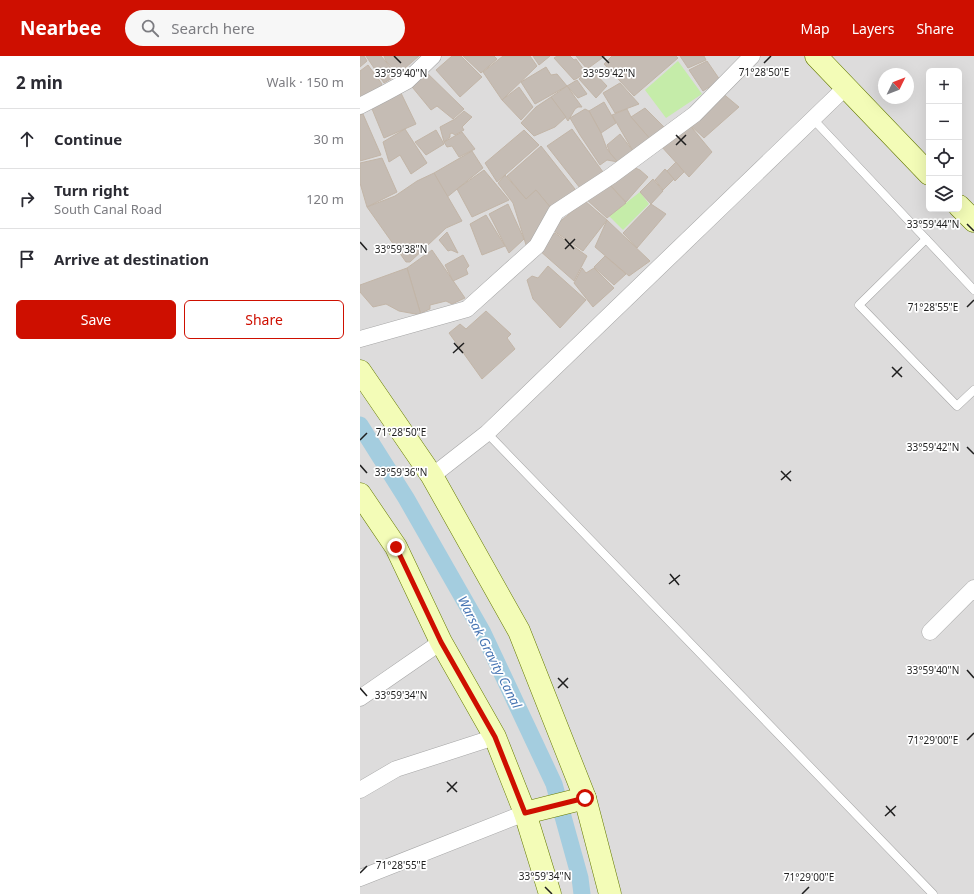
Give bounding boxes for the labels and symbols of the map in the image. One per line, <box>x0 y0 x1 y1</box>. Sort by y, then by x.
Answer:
text: 71°28'50"E <box>739 65 789 79</box>
text: 33°59'40"N <box>375 66 427 80</box>
text: 33°59'42"N <box>583 66 635 80</box>
north arrow <box>878 68 914 104</box>
text: 33°59'44"N <box>907 217 959 231</box>
text: 33°59'38"N <box>375 242 427 256</box>
text: 71°28'55"E <box>908 300 958 314</box>
text: 71°28'50"E <box>376 425 426 439</box>
text: 33°59'42"N <box>907 440 959 454</box>
text: 33°59'36"N <box>375 465 427 479</box>
route end <box>387 538 405 556</box>
water label: Warsak Gravity Canal <box>454 593 526 712</box>
text: 33°59'40"N <box>907 663 959 677</box>
text: 33°59'34"N <box>375 688 427 702</box>
text: 71°29'00"E <box>908 733 958 747</box>
route start <box>576 789 594 807</box>
text: 71°28'55"E <box>376 858 426 872</box>
text: 33°59'34"N <box>519 869 571 883</box>
text: 71°29'00"E <box>784 870 834 884</box>

